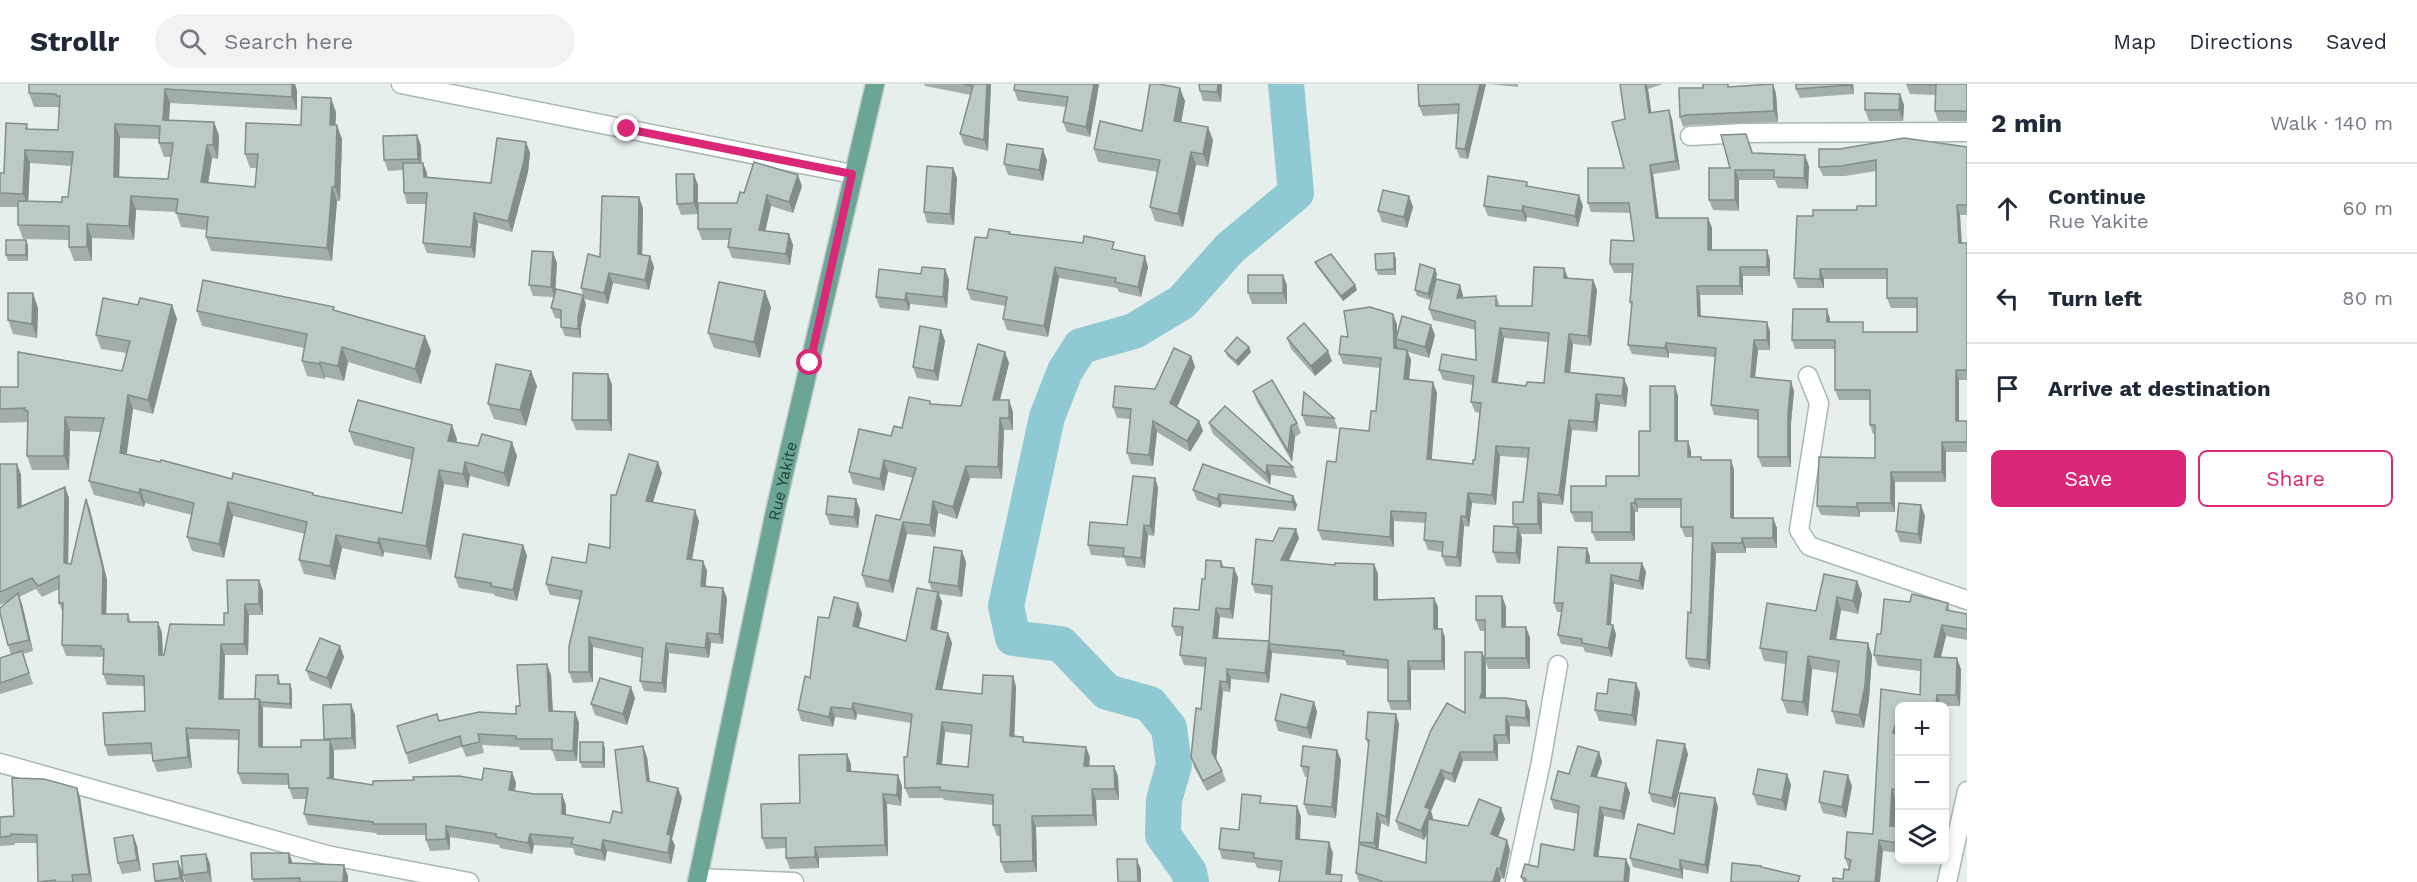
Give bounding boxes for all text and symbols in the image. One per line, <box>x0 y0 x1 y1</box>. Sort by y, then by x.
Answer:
search box <box>155 14 575 68</box>
text: Strollr <box>30 25 119 58</box>
icon: search <box>176 25 209 58</box>
text: Search here <box>224 29 353 54</box>
text: Map <box>2113 29 2156 54</box>
text: Directions <box>2189 29 2293 54</box>
text: Saved <box>2326 29 2387 54</box>
text: 2 min <box>1991 108 2062 138</box>
text: Walk · 140 m <box>2270 111 2393 135</box>
route end <box>613 115 639 141</box>
text: Continue <box>2048 184 2146 209</box>
icon: ahead <box>1991 192 2024 225</box>
text: 60 m <box>2343 196 2393 220</box>
text: Rue Yakite <box>2048 209 2149 233</box>
icon: left <box>1991 282 2024 315</box>
text: Turn left <box>2048 286 2142 311</box>
text: 80 m <box>2342 286 2393 310</box>
route start <box>796 349 822 375</box>
icon: arrive <box>1991 372 2024 405</box>
text: Arrive at destination <box>2048 376 2271 401</box>
street label: Rue Yakite <box>764 440 801 522</box>
button: Save <box>1991 450 2186 507</box>
button: Share <box>2198 450 2393 507</box>
map controls <box>1895 702 1949 864</box>
button: + <box>1895 702 1949 756</box>
button: − <box>1895 756 1949 810</box>
button: layers <box>1895 810 1949 864</box>

